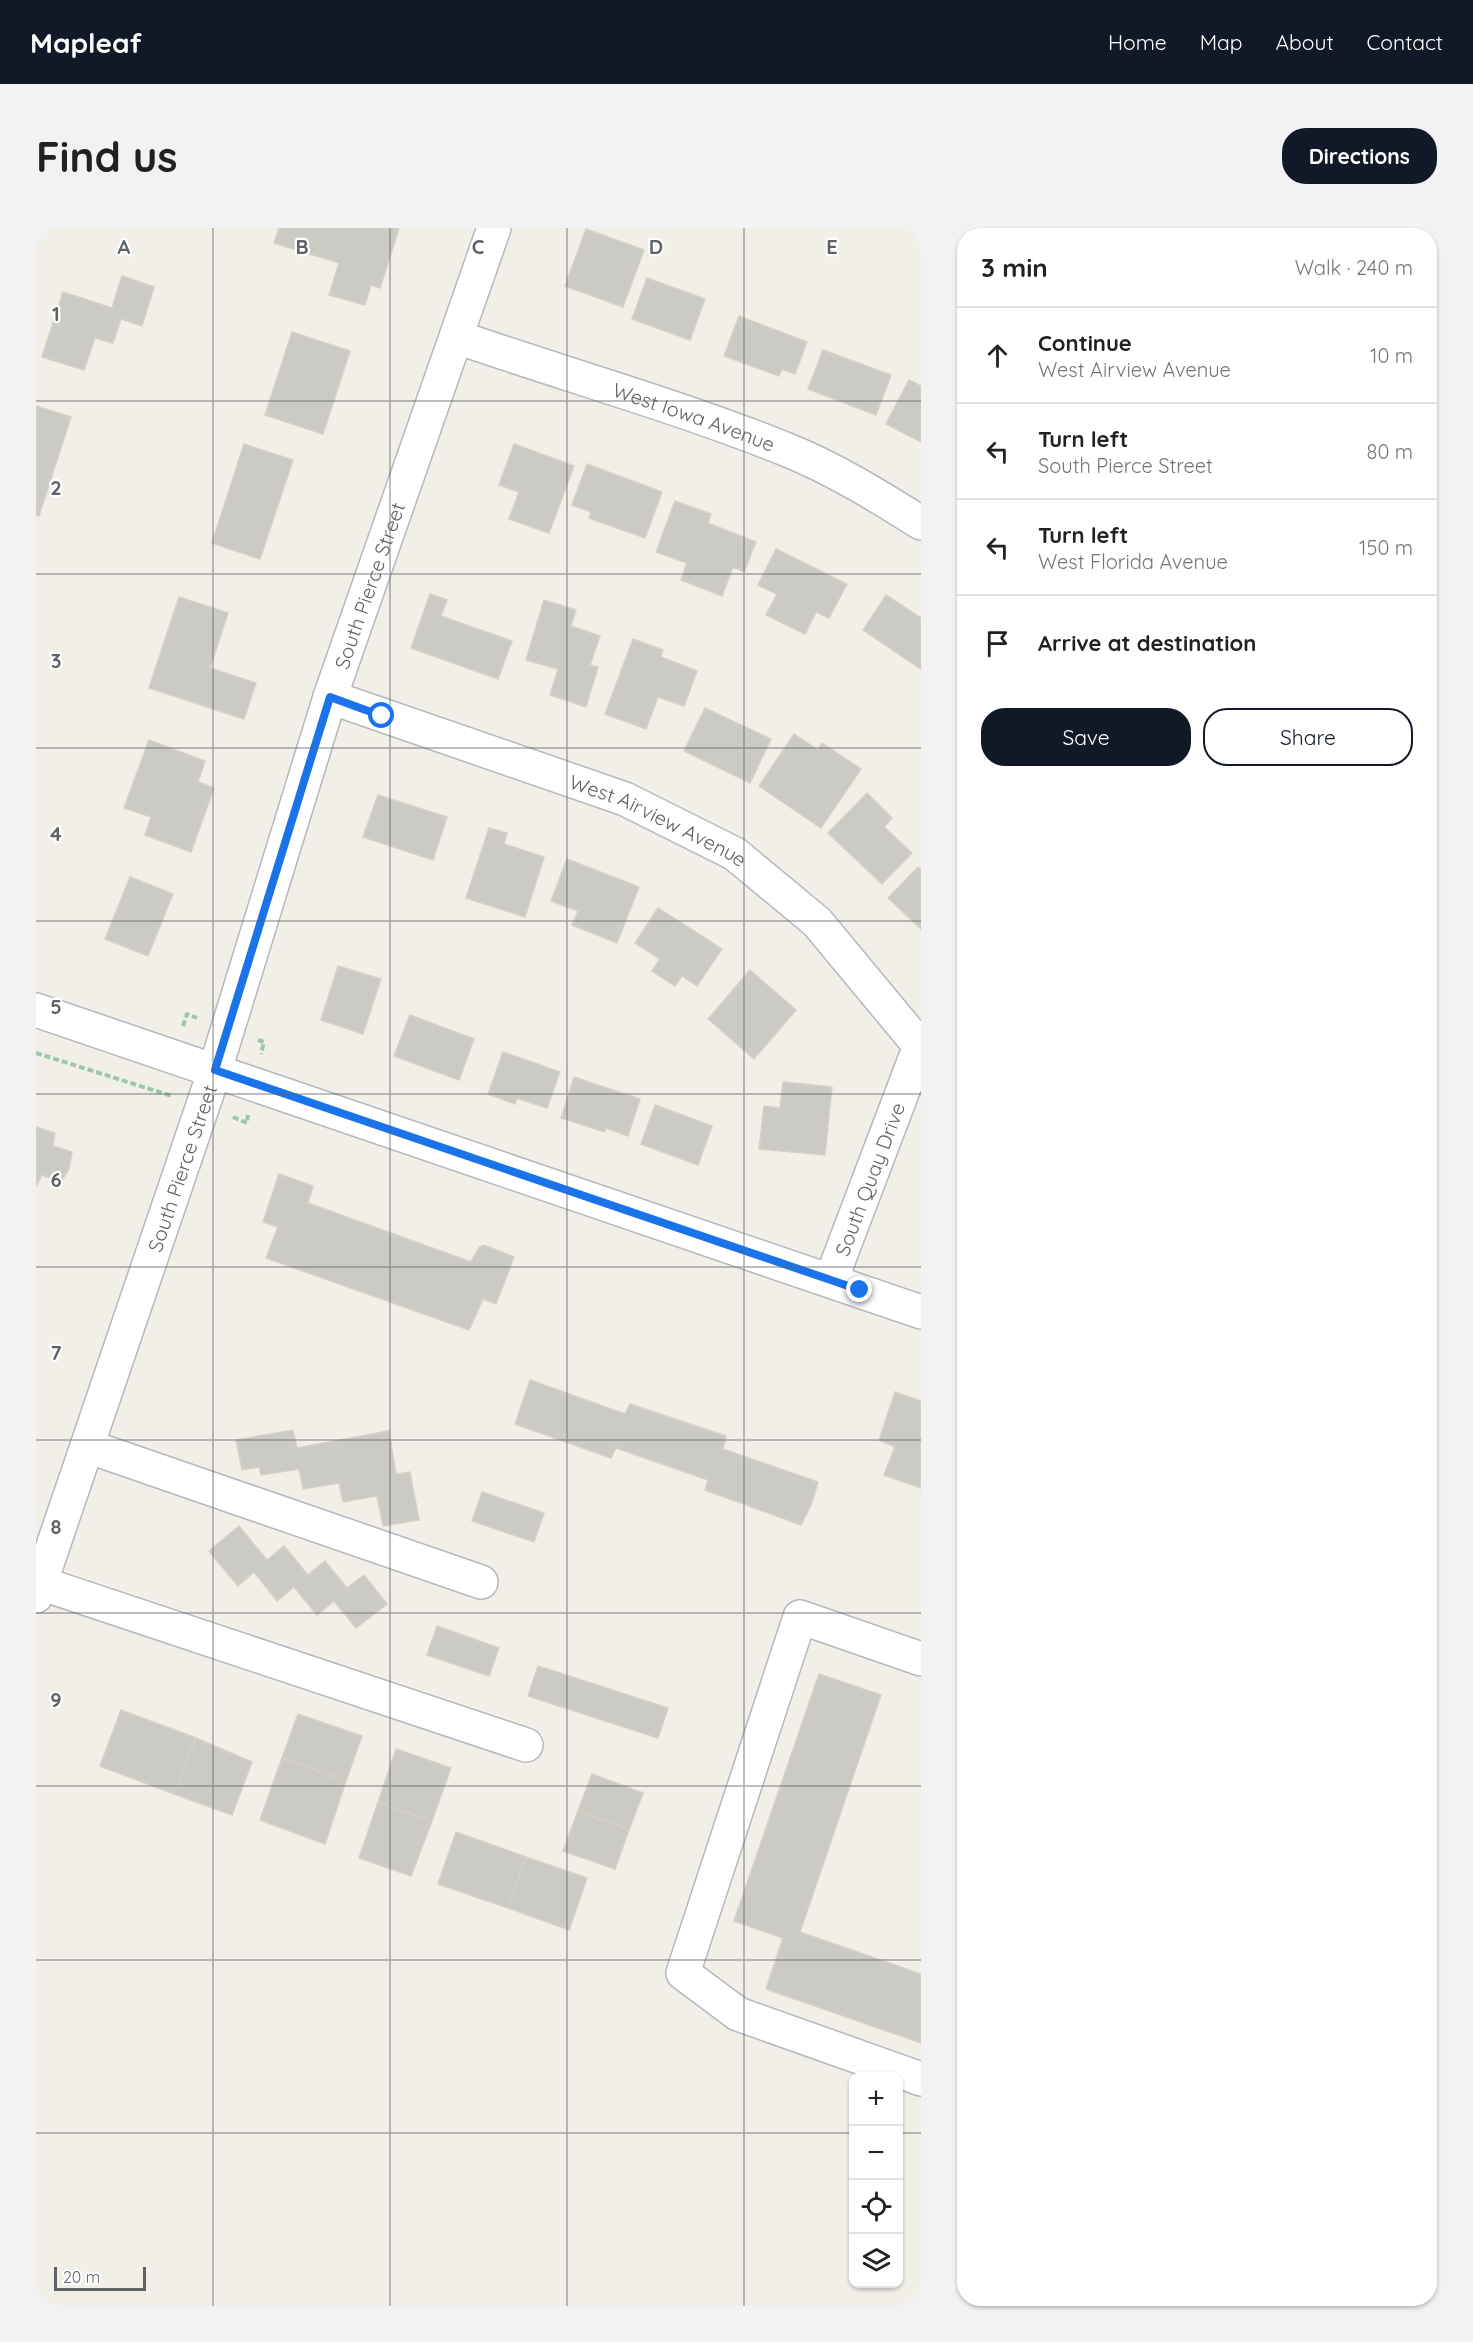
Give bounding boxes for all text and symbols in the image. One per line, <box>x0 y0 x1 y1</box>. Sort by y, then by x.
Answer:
text: Mapleaf <box>30 25 142 60</box>
text: Home <box>1108 29 1167 55</box>
text: Map <box>1200 29 1243 55</box>
text: About <box>1276 29 1334 55</box>
text: Contact <box>1367 29 1443 55</box>
button: Directions <box>1282 128 1437 184</box>
text: Find us <box>36 130 178 183</box>
text: A <box>118 234 131 259</box>
text: B <box>295 234 309 259</box>
text: C <box>472 234 485 259</box>
text: D <box>649 234 663 259</box>
text: E <box>826 234 838 259</box>
text: 3 min <box>981 251 1048 284</box>
text: Walk · 240 m <box>1295 255 1413 280</box>
text: 1 <box>52 301 60 326</box>
text: Continue <box>1038 329 1132 357</box>
icon: ahead <box>981 339 1014 372</box>
text: 10 m <box>1370 343 1413 368</box>
text: West Airview Avenue <box>1038 357 1231 382</box>
street label: West Iowa Avenue <box>610 377 779 456</box>
text: Turn left <box>1038 425 1128 453</box>
icon: left <box>981 435 1014 468</box>
text: 80 m <box>1367 439 1413 464</box>
text: South Pierce Street <box>1038 453 1213 478</box>
text: 2 <box>50 475 62 500</box>
street label: South Pierce Street <box>328 499 410 672</box>
text: Turn left <box>1038 521 1128 549</box>
icon: left <box>981 531 1014 564</box>
text: 150 m <box>1359 535 1413 560</box>
text: West Florida Avenue <box>1038 549 1228 574</box>
icon: arrive <box>981 627 1014 660</box>
text: Arrive at destination <box>1038 629 1256 657</box>
text: 3 <box>51 648 61 673</box>
route start <box>368 702 394 728</box>
button: Save <box>981 708 1191 766</box>
button: Share <box>1203 708 1413 766</box>
street label: West Airview Avenue <box>566 768 753 872</box>
text: 4 <box>50 821 62 846</box>
text: 5 <box>50 994 62 1019</box>
street label: South Pierce Street <box>142 1081 222 1255</box>
street label: South Quay Drive <box>829 1099 910 1259</box>
text: 6 <box>50 1167 62 1192</box>
route end <box>846 1276 872 1302</box>
text: 7 <box>51 1340 62 1365</box>
text: 8 <box>51 1514 62 1539</box>
text: 9 <box>50 1687 62 1712</box>
map controls <box>849 2072 903 2288</box>
button: + <box>849 2072 903 2126</box>
button: − <box>849 2126 903 2180</box>
button: locate <box>849 2180 903 2234</box>
button: layers <box>849 2234 903 2288</box>
scale bar <box>54 2264 146 2292</box>
text: 20 m <box>63 2267 100 2287</box>

